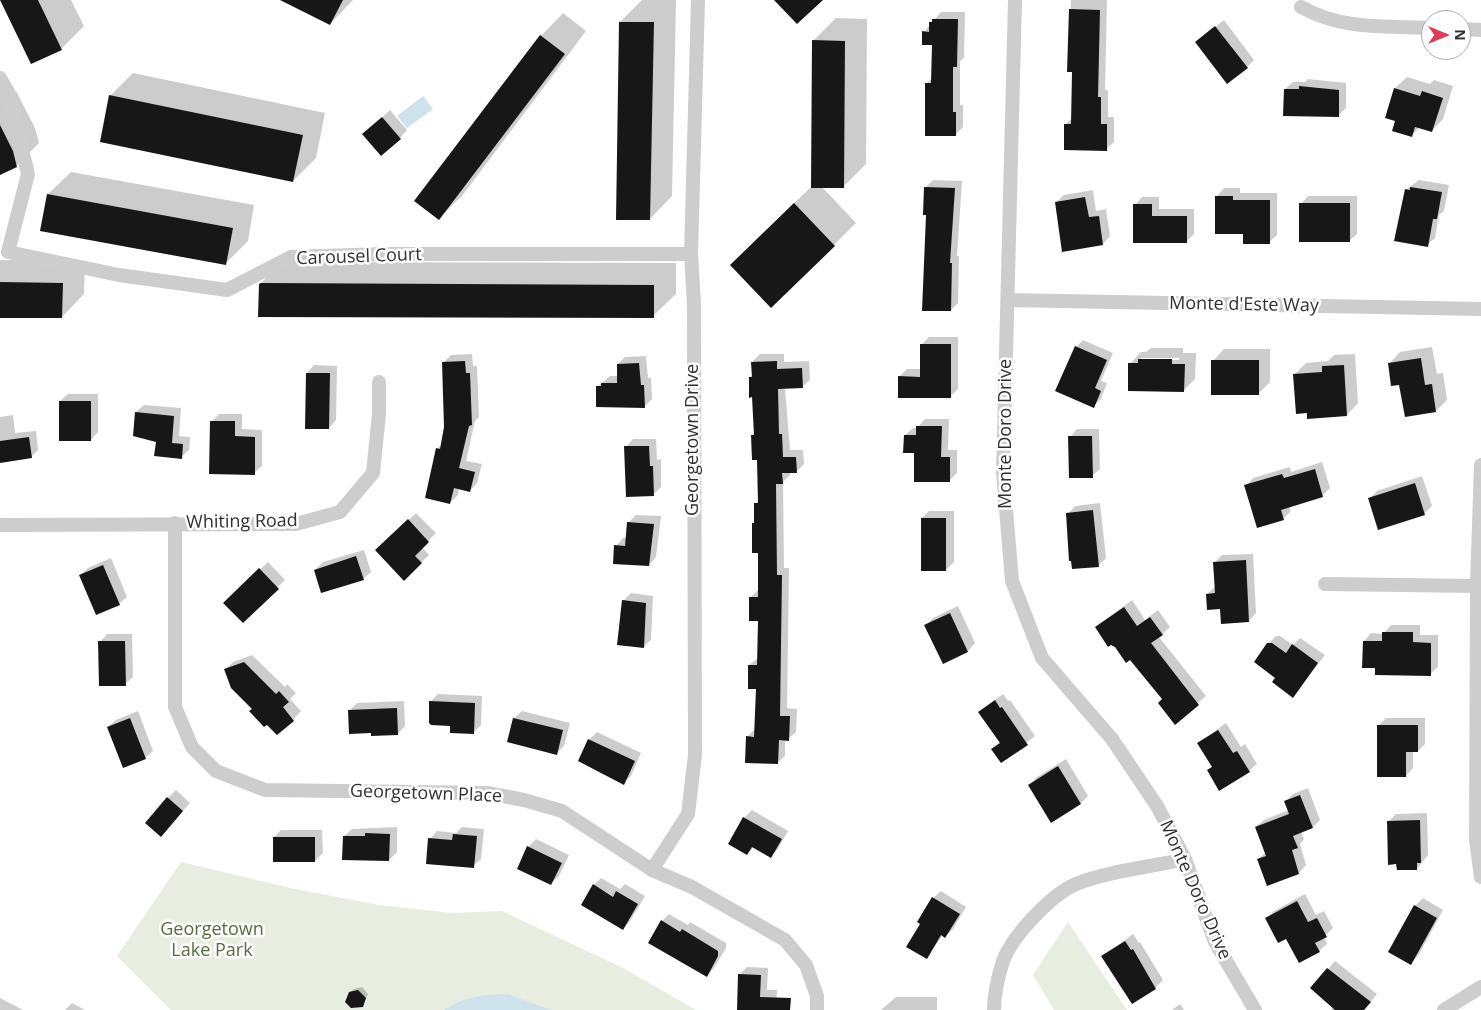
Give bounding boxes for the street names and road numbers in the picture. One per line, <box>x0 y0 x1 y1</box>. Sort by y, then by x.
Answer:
street label: Carousel Court <box>296 244 422 270</box>
street label: Monte d'Este Way <box>1169 293 1319 317</box>
street label: Monte Doro Drive <box>995 359 1017 509</box>
street label: Georgetown Drive <box>682 364 704 516</box>
street label: Whiting Road <box>186 510 298 534</box>
street label: Georgetown Place <box>350 781 502 807</box>
street label: Monte Doro Drive <box>1155 817 1235 963</box>

